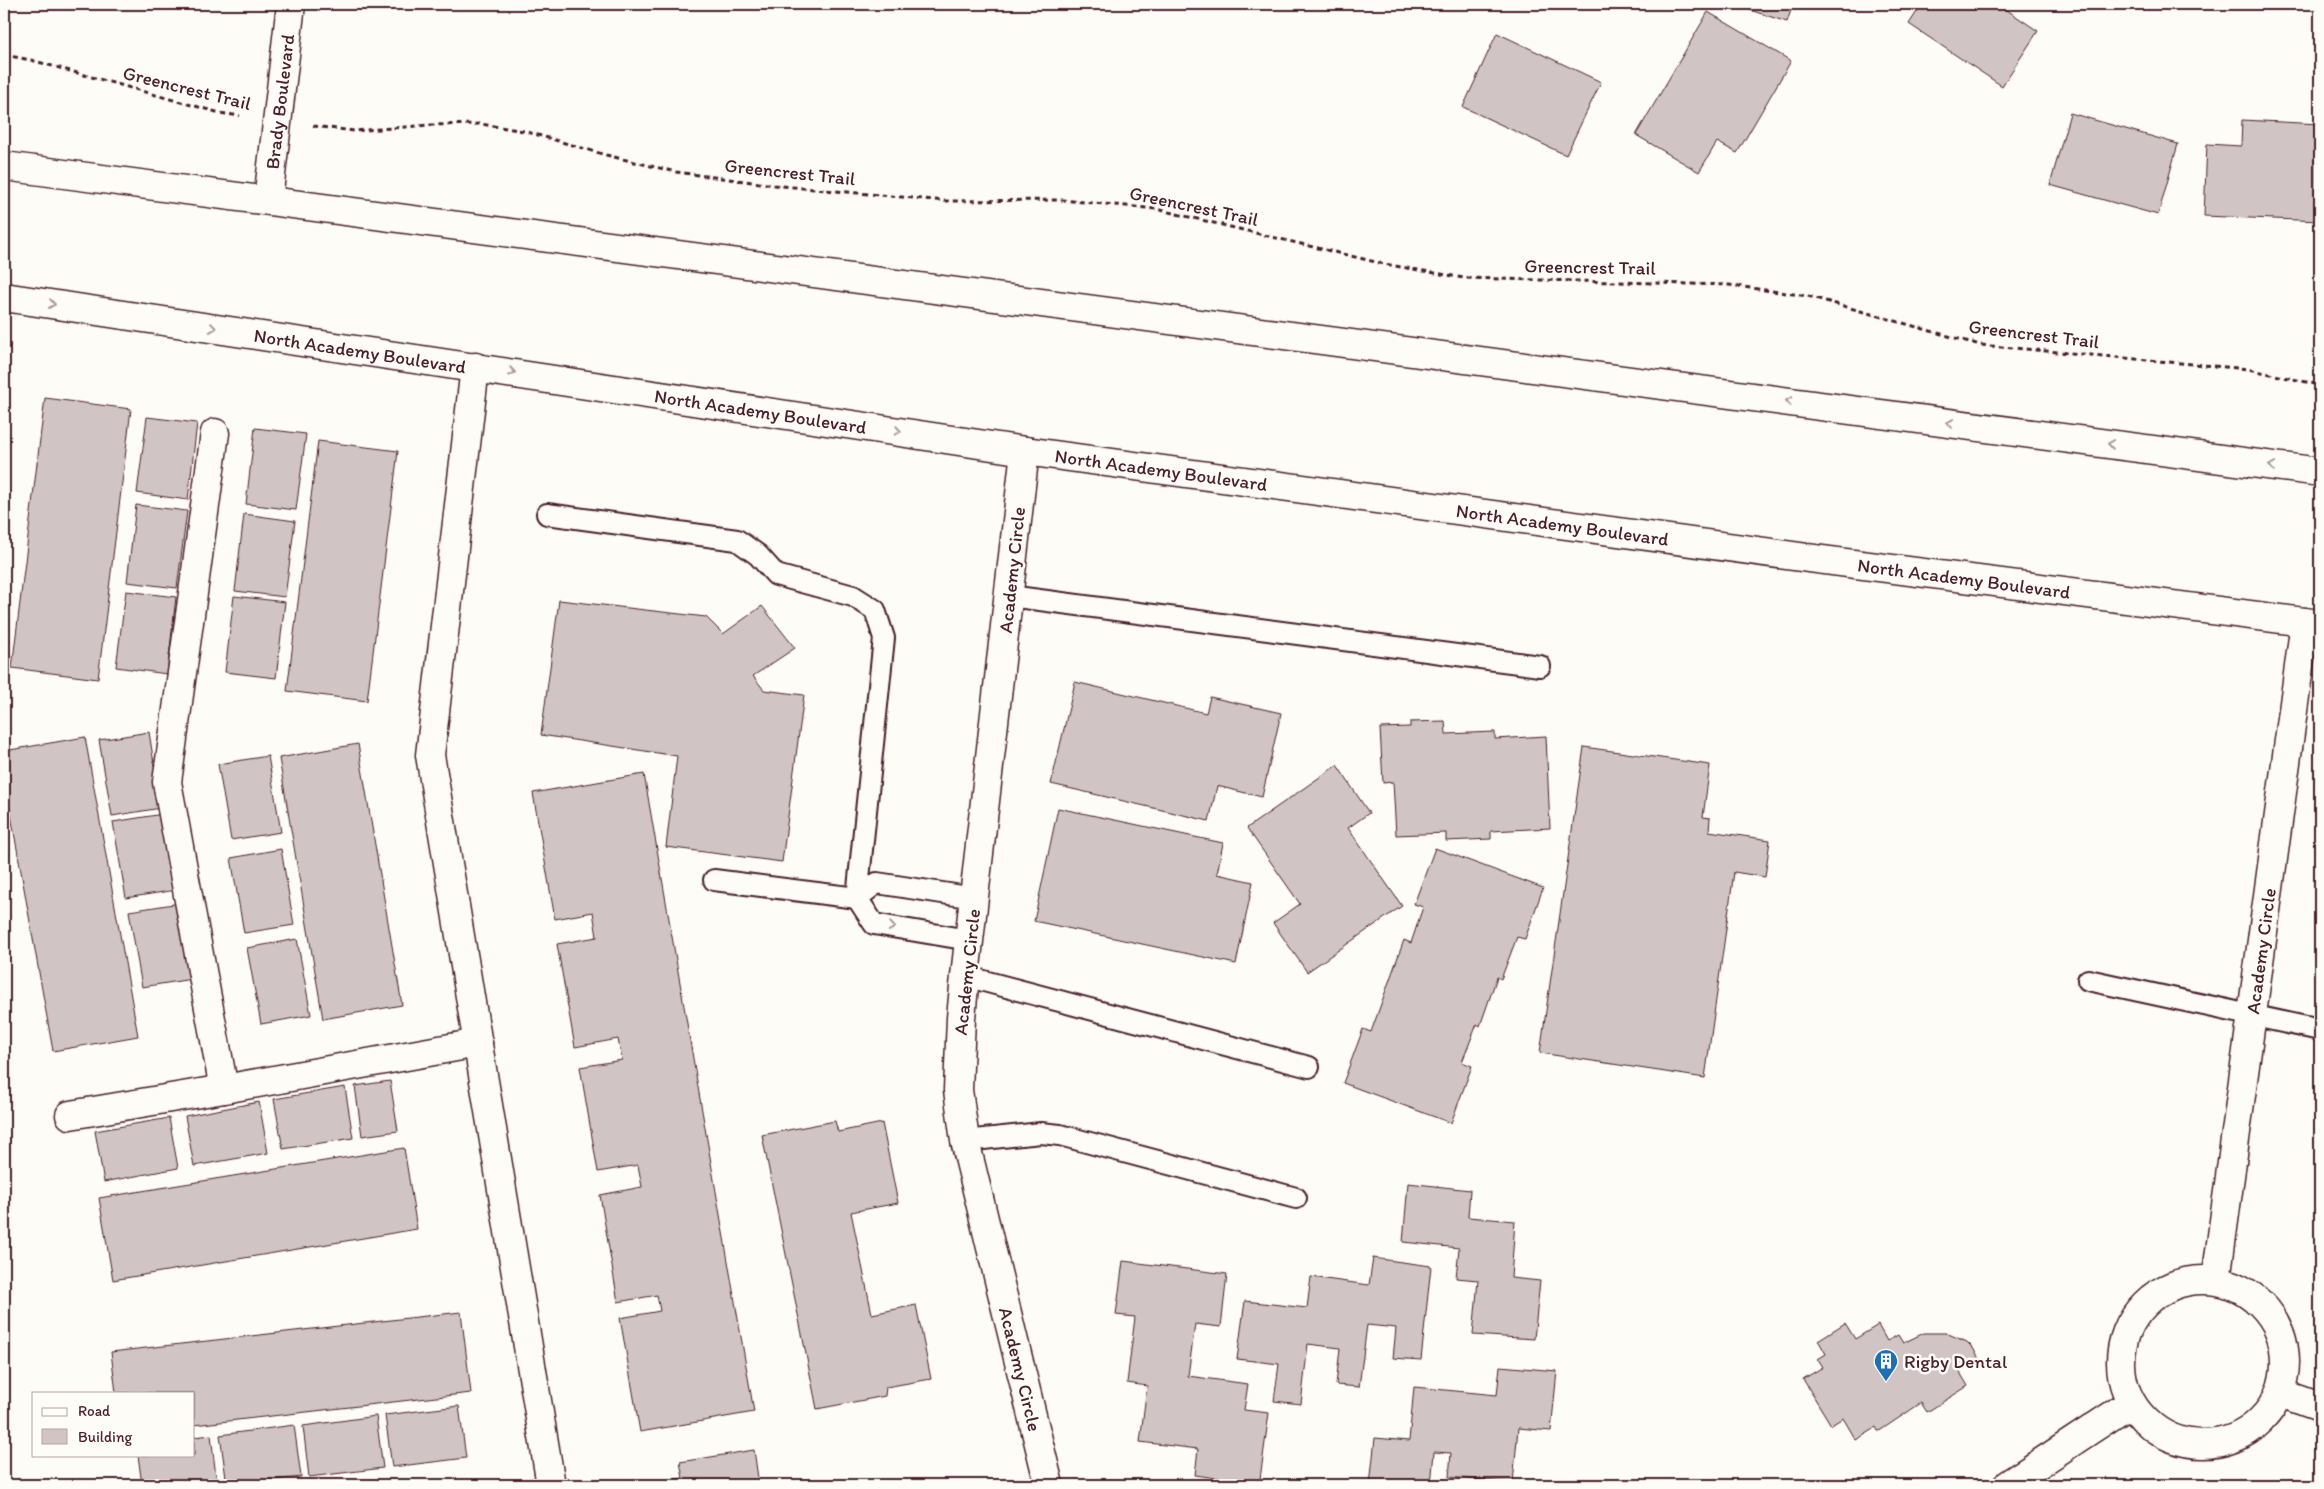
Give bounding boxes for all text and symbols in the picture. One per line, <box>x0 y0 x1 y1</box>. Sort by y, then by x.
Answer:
street label: Brady Boulevard <box>260 32 299 171</box>
street label: Greencrest Trail <box>120 61 254 115</box>
street label: Greencrest Trail <box>723 154 857 190</box>
street label: Greencrest Trail <box>1127 181 1261 231</box>
street label: Greencrest Trail <box>1524 254 1656 280</box>
one-way arrow <box>48 299 56 309</box>
street label: Greencrest Trail <box>1967 315 2101 353</box>
one-way arrow <box>209 322 217 333</box>
street label: North Academy Boulevard <box>252 323 468 378</box>
one-way arrow <box>508 367 516 377</box>
street label: North Academy Boulevard <box>653 384 868 438</box>
one-way arrow <box>1784 397 1793 407</box>
one-way arrow <box>1945 418 1953 429</box>
one-way arrow <box>893 426 902 436</box>
one-way arrow <box>2107 439 2115 450</box>
street label: North Academy Boulevard <box>1053 444 1269 496</box>
one-way arrow <box>2268 461 2276 472</box>
street label: North Academy Boulevard <box>1455 499 1670 550</box>
street label: Academy Circle <box>994 506 1030 634</box>
street label: North Academy Boulevard <box>1856 553 2072 603</box>
street label: Academy Circle <box>2241 887 2280 1015</box>
street label: Academy Circle <box>949 908 985 1036</box>
one-way arrow <box>887 921 896 931</box>
street label: Academy Circle <box>994 1305 1047 1434</box>
building icon: Rigby Dental <box>1873 1348 1899 1382</box>
place label: Rigby Dental <box>1904 1350 2008 1373</box>
legend <box>32 1392 195 1456</box>
text: Road <box>78 1402 111 1420</box>
text: Building <box>78 1428 132 1446</box>

